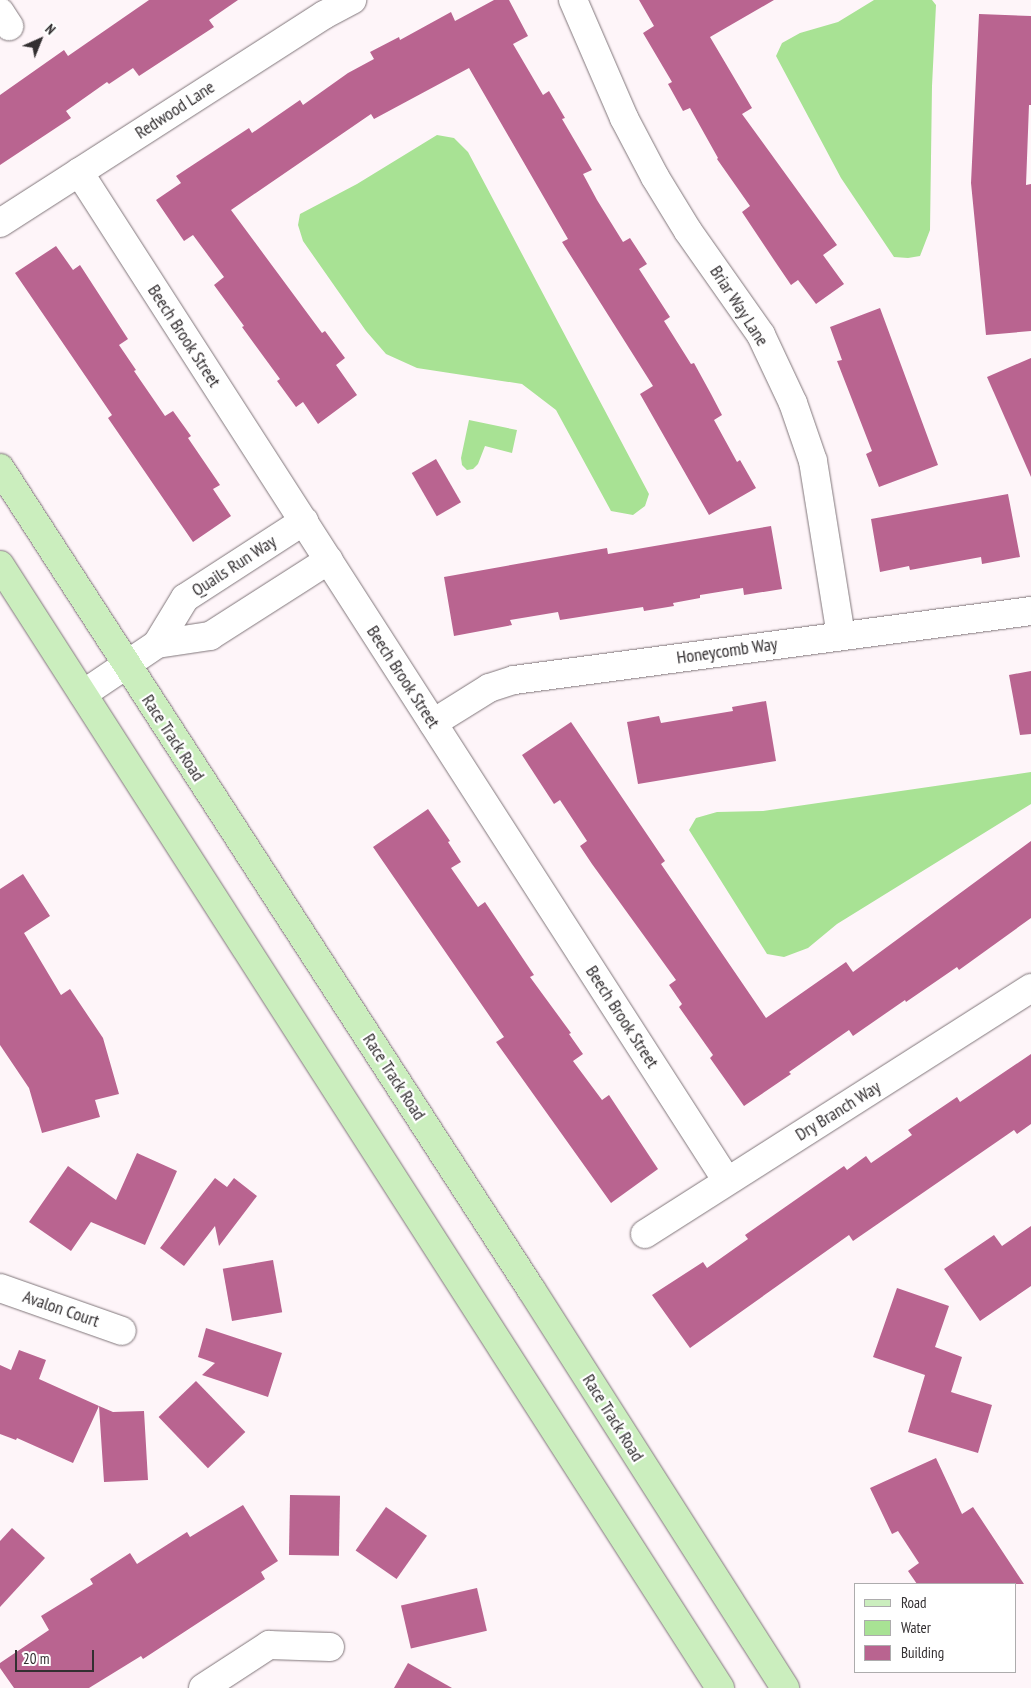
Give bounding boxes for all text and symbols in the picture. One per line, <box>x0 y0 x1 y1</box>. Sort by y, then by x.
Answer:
north arrow <box>15 15 65 65</box>
text: N <box>41 20 59 38</box>
street label: Redwood Lane <box>131 76 219 144</box>
street label: Briar Way Lane <box>705 261 773 351</box>
street label: Beech Brook Street <box>143 281 225 391</box>
street label: Quails Run Way <box>188 531 280 601</box>
street label: Beech Brook Street <box>362 622 444 732</box>
street label: Honeycomb Way <box>675 633 779 669</box>
street label: Race Track Road <box>137 690 209 786</box>
street label: Beech Brook Street <box>581 962 663 1072</box>
street label: Race Track Road <box>358 1029 430 1125</box>
street label: Dry Branch Way <box>791 1076 885 1146</box>
street label: Avalon Court <box>20 1286 102 1332</box>
street label: Race Track Road <box>577 1370 649 1466</box>
legend <box>854 1583 1016 1673</box>
text: Road <box>901 1593 927 1612</box>
text: Water <box>901 1618 931 1637</box>
scale bar <box>18 1640 96 1672</box>
text: Building <box>901 1643 944 1662</box>
text: 20 m <box>23 1649 49 1668</box>

